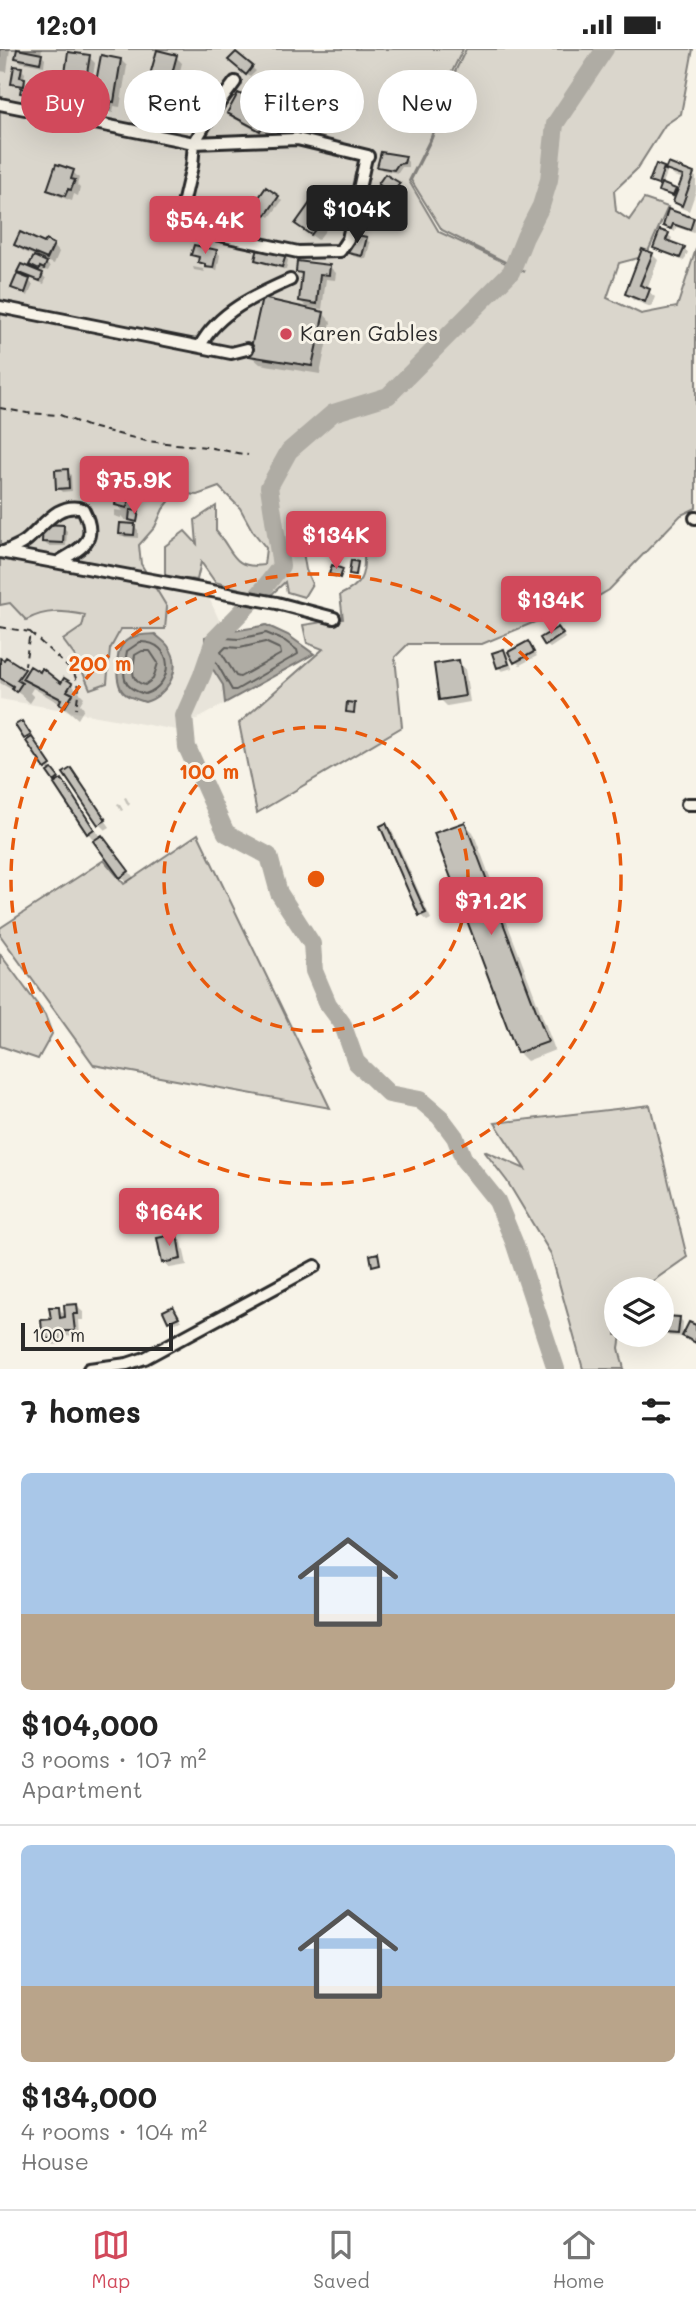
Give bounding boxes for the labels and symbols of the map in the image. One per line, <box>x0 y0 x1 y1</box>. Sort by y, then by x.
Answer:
pin: $104K <box>308 185 406 245</box>
pin: $54.4K <box>148 197 262 256</box>
place label: Karen Gables <box>300 319 438 346</box>
marker: Karen Gables <box>278 326 294 342</box>
pin: $75.9K <box>77 456 191 516</box>
pin: $134K <box>287 511 385 571</box>
pin: $134K <box>502 577 600 636</box>
text: 200 m <box>69 649 131 676</box>
text: 100 m <box>179 757 239 784</box>
centre of rings <box>304 867 328 891</box>
pin: $71.2K <box>434 877 548 937</box>
pin: $164K <box>120 1189 218 1248</box>
scale bar <box>21 1320 173 1352</box>

